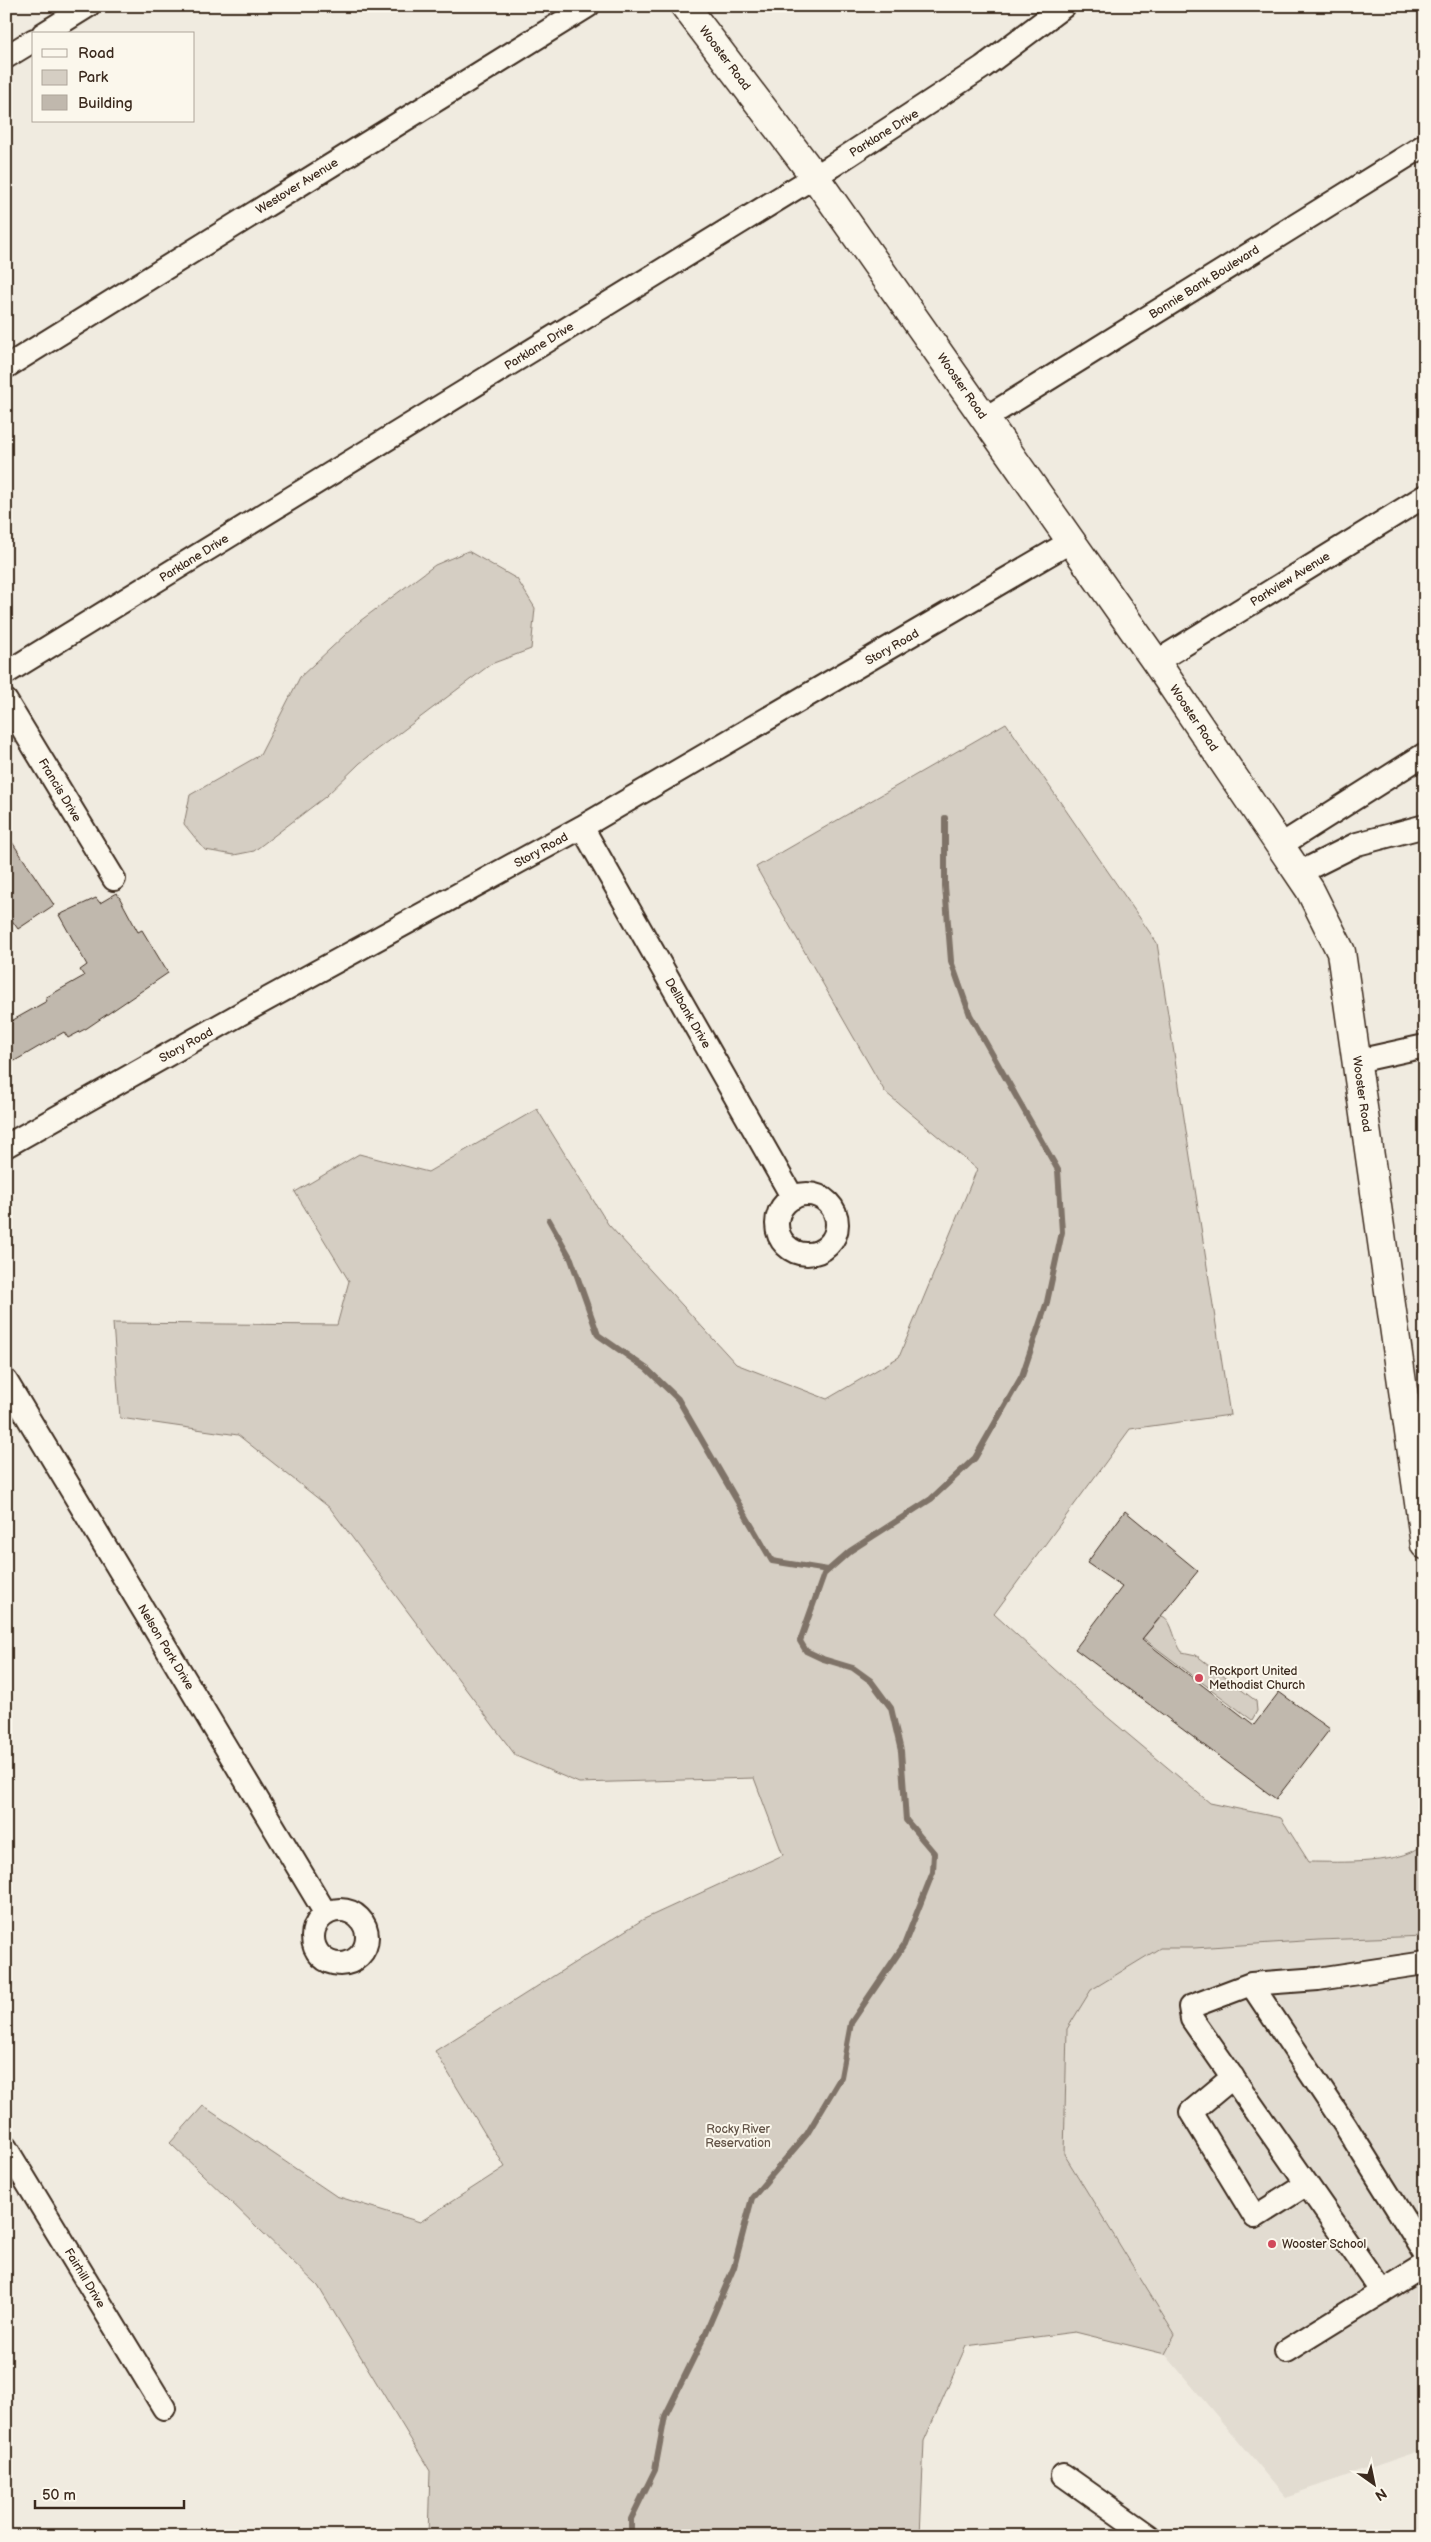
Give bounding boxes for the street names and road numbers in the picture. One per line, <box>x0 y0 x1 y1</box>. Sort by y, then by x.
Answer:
street label: Wooster Road <box>695 23 754 94</box>
street label: Parklane Drive <box>847 106 922 161</box>
street label: Westover Avenue <box>253 155 341 218</box>
street label: Bonnie Bank Boulevard <box>1146 242 1262 323</box>
street label: Parklane Drive <box>502 319 577 374</box>
street label: Wooster Road <box>933 350 990 422</box>
street label: Parklane Drive <box>157 531 232 586</box>
street label: Parkview Avenue <box>1248 549 1333 610</box>
street label: Story Road <box>863 626 922 669</box>
street label: Wooster Road <box>1166 682 1221 754</box>
street label: Francis Drive <box>35 756 84 825</box>
street label: Story Road <box>512 829 571 871</box>
street label: Dellbank Drive <box>661 975 714 1051</box>
street label: Story Road <box>157 1024 216 1066</box>
street label: Wooster Road <box>1349 1055 1374 1133</box>
street label: Nelson Park Drive <box>134 1602 197 1693</box>
street label: Fairhill Drive <box>61 2246 108 2311</box>

